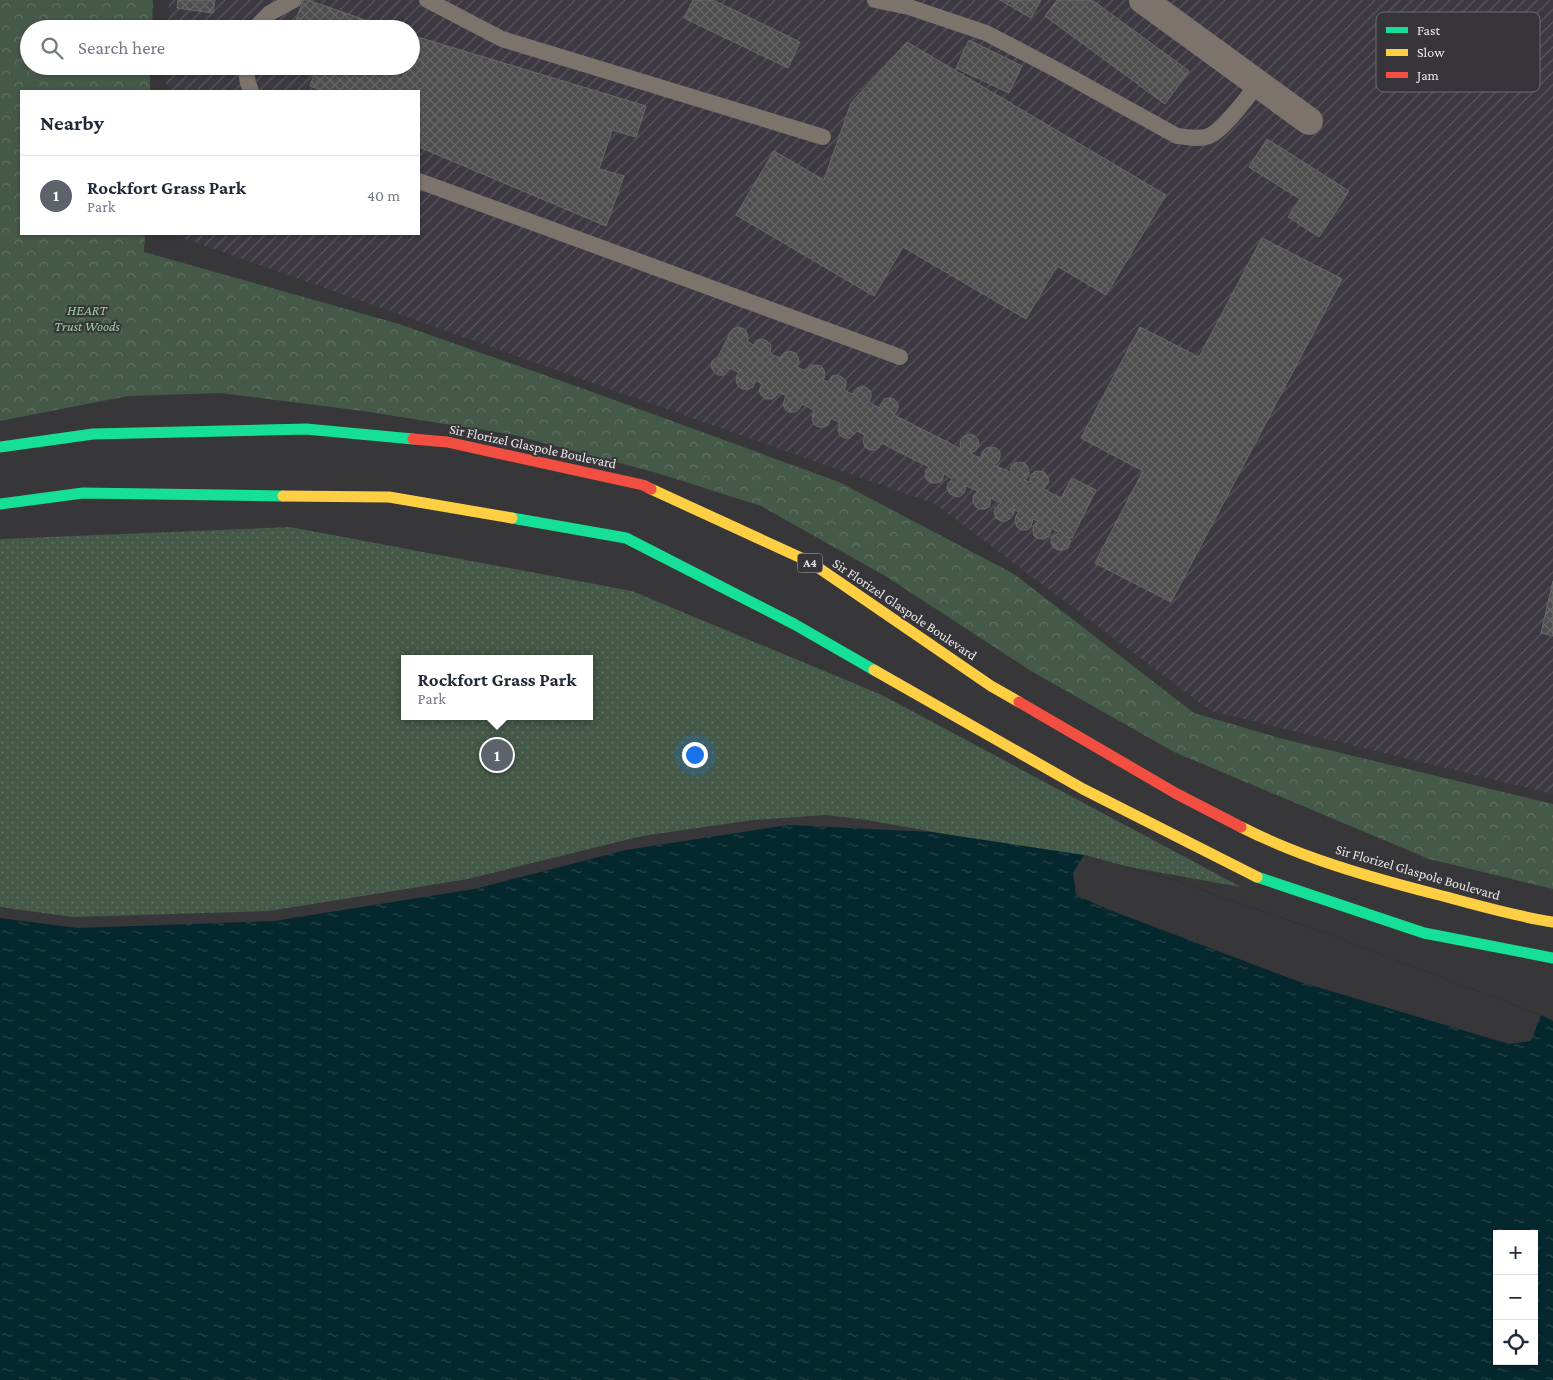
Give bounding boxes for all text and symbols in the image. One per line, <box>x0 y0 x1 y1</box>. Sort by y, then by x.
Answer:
legend <box>1376 12 1540 92</box>
search box <box>20 20 420 75</box>
text: Fast <box>1417 22 1441 38</box>
icon: search <box>38 34 66 62</box>
text: Search here <box>78 37 165 58</box>
text: Slow <box>1417 44 1445 60</box>
text: Jam <box>1415 67 1439 83</box>
text: Nearby <box>40 111 104 135</box>
text: Rockfort Grass Park <box>87 177 246 198</box>
text: 1 <box>53 187 59 204</box>
text: 40 m <box>367 187 400 204</box>
text: Park <box>87 198 115 215</box>
park label: HEART Trust Woods <box>54 302 121 334</box>
street label: Sir Florizel Glaspole Boulevard <box>448 420 619 472</box>
road number: A4 <box>798 554 822 572</box>
street label: Sir Florizel Glaspole Boulevard <box>830 555 981 664</box>
popup <box>401 655 593 720</box>
text: Rockfort Grass Park <box>417 669 577 690</box>
text: Park <box>417 690 446 707</box>
pin: 1 <box>481 736 513 774</box>
your location <box>682 742 708 768</box>
street label: Sir Florizel Glaspole Boulevard <box>1334 841 1503 903</box>
map controls <box>1493 1230 1538 1365</box>
button: + <box>1493 1230 1538 1275</box>
button: − <box>1493 1275 1538 1320</box>
button: locate <box>1493 1320 1538 1365</box>

